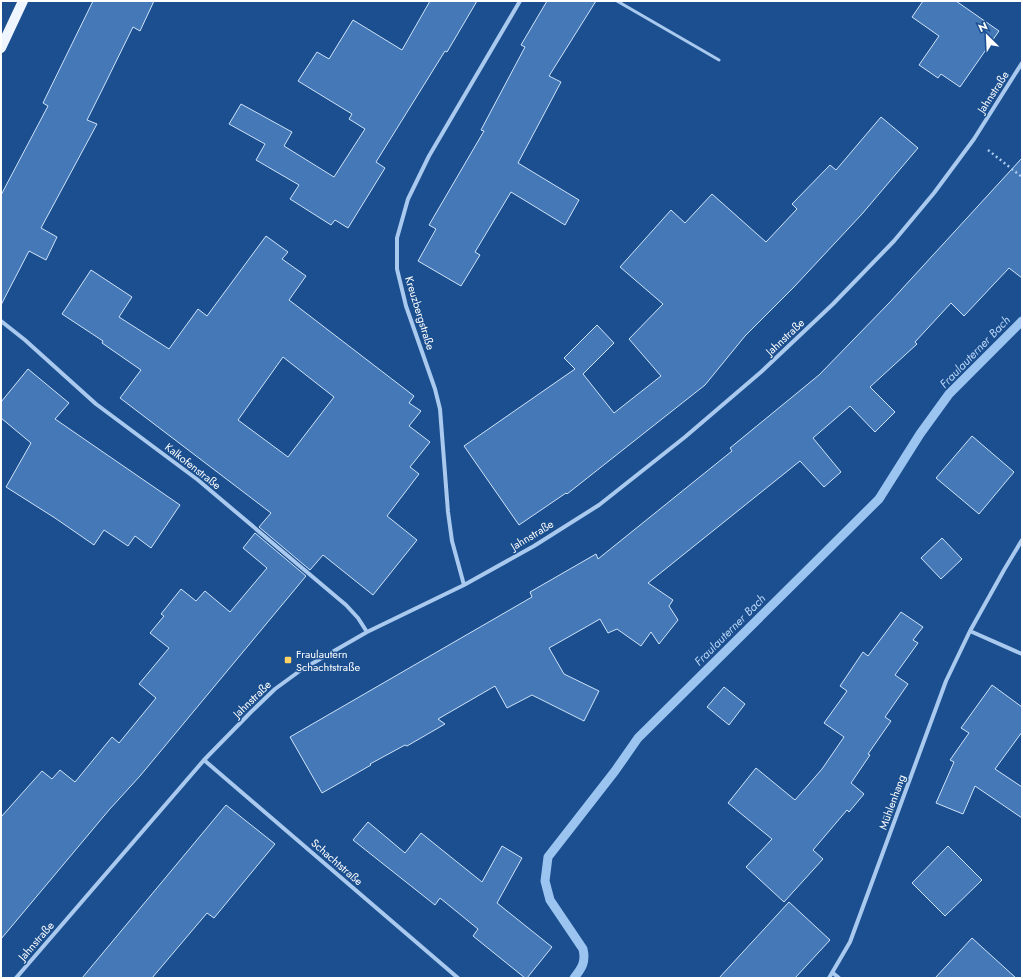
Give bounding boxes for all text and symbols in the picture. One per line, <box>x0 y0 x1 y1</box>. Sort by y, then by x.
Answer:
north arrow <box>967 16 1007 56</box>
text: N <box>976 18 990 36</box>
street label: Jahnstraße <box>972 67 1013 118</box>
street label: Kreuzbergstraße <box>401 274 439 352</box>
water label: Fraulauterner Bach <box>936 312 1014 392</box>
street label: Jahnstraße <box>761 315 808 360</box>
street label: Kalkofenstraße <box>162 439 225 493</box>
street label: Jahnstraße <box>506 516 557 555</box>
water label: Fraulauterner Bach <box>690 590 770 670</box>
place label: Fraulautern Schachtstraße <box>296 646 360 675</box>
marker: Fraulautern Schachtstraße <box>283 655 293 665</box>
street label: Jahnstraße <box>228 677 275 723</box>
street label: Mühlenhang <box>875 772 909 832</box>
street label: Schachtstraße <box>308 835 367 889</box>
street label: Jahnstraße <box>13 918 58 966</box>

